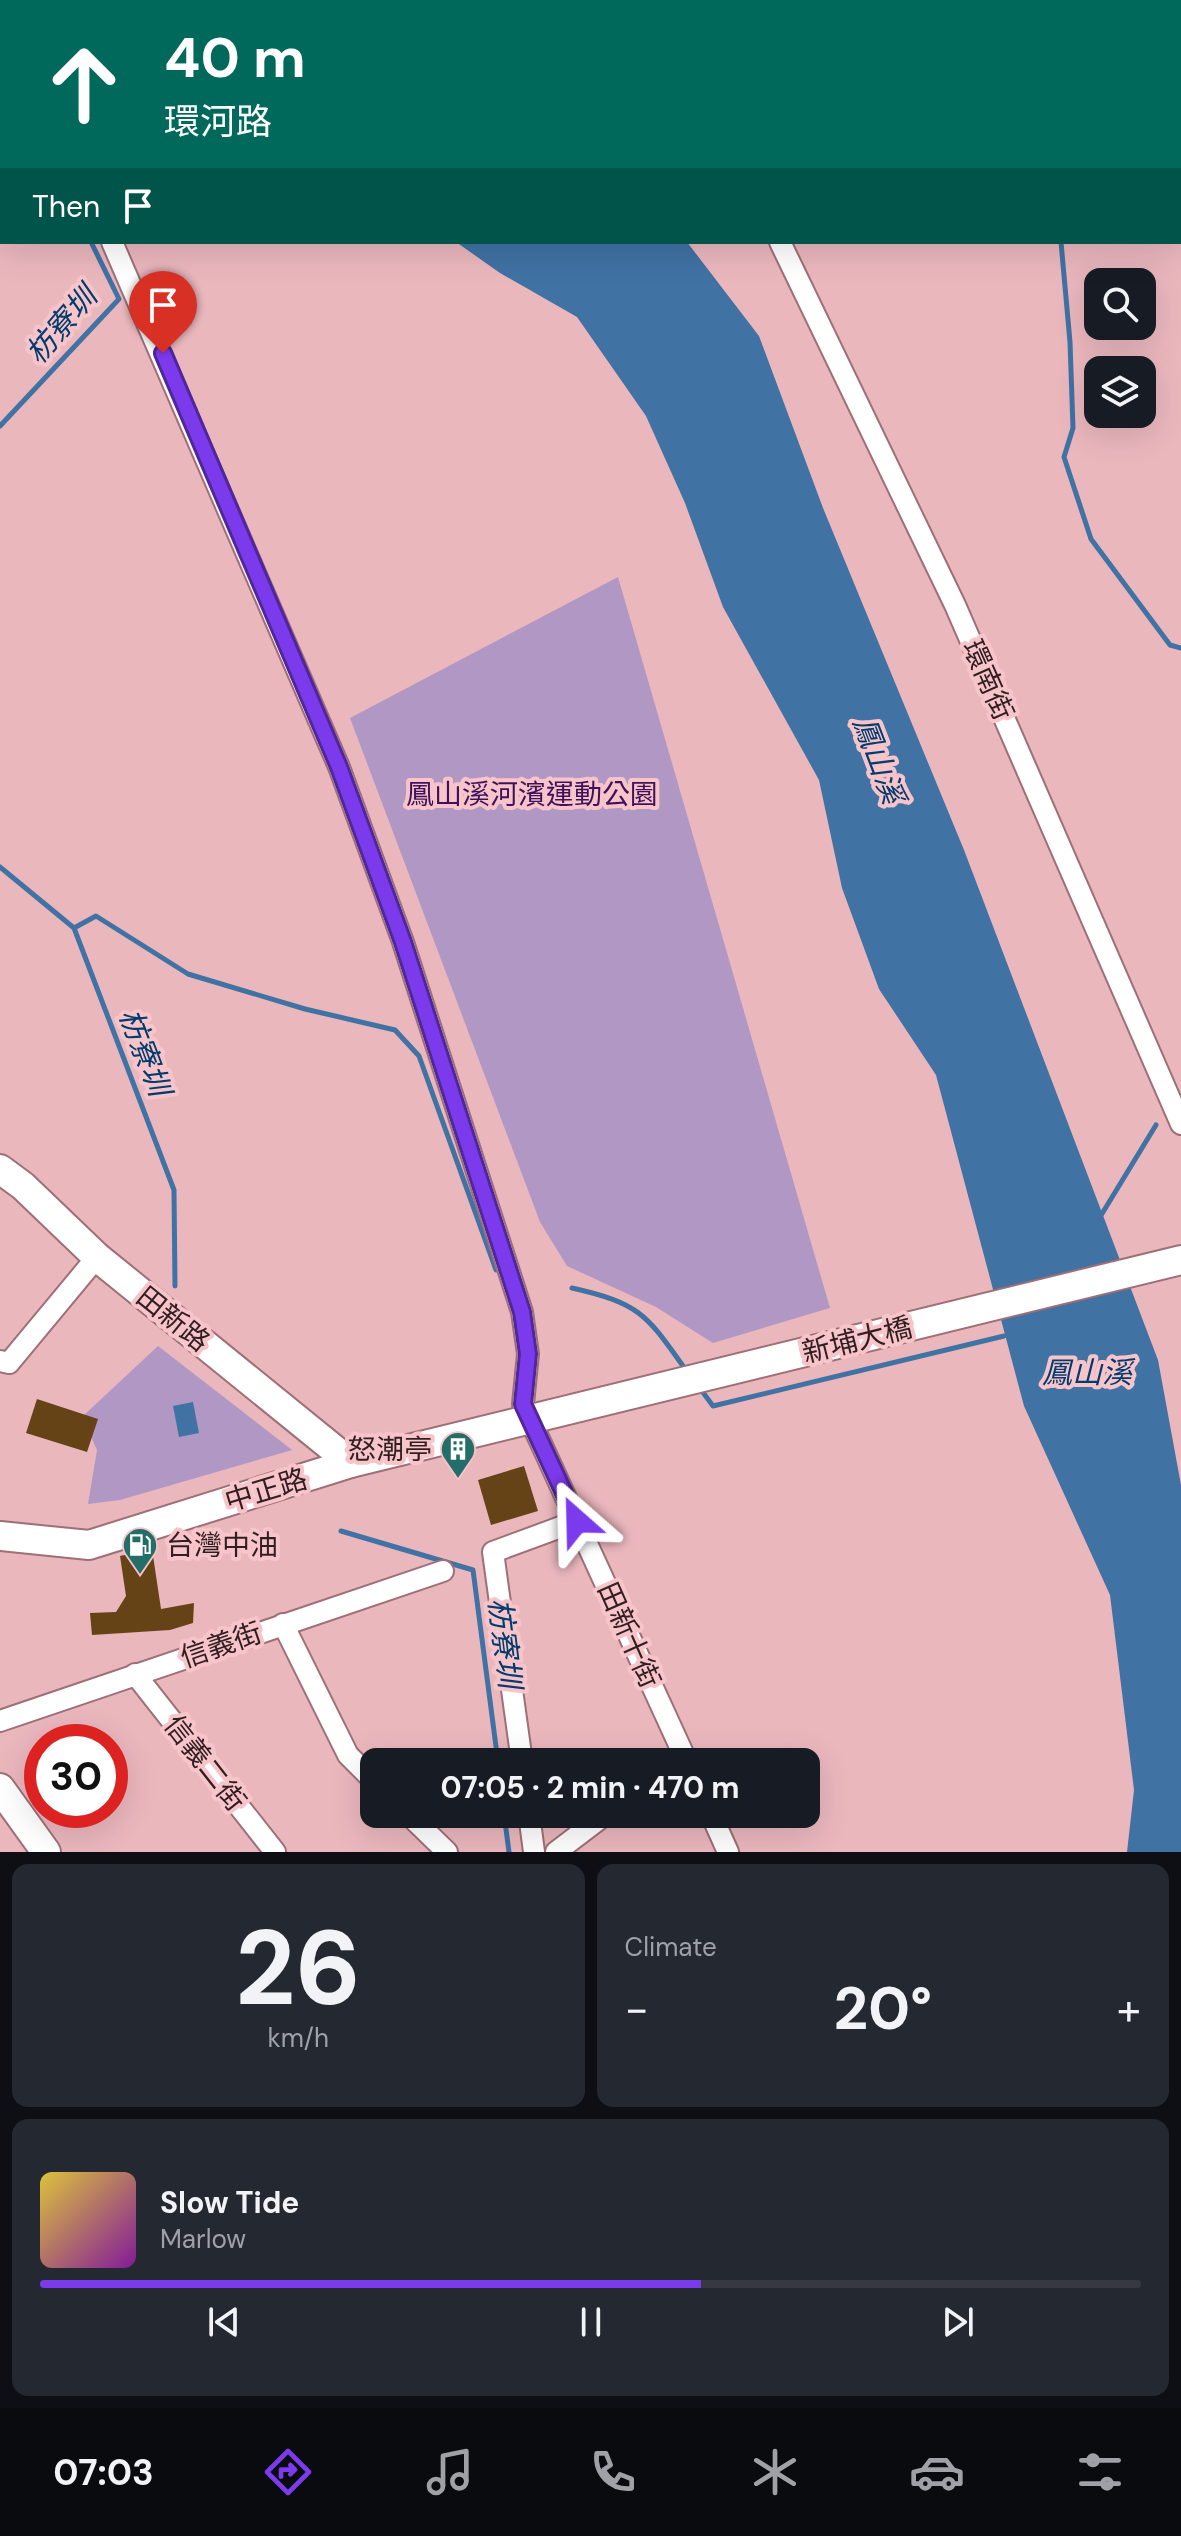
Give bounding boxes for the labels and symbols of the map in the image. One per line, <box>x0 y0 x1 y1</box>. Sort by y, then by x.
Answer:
pin <box>129 271 197 353</box>
water label: 枋寮圳 <box>17 275 108 372</box>
street label: 環南街 <box>954 634 1022 726</box>
water label: 鳳山溪 <box>845 711 915 813</box>
park label: 鳳山溪河濱運動公園 <box>406 776 658 813</box>
water label: 枋寮圳 <box>111 1003 181 1105</box>
street label: 田新路 <box>129 1278 217 1360</box>
street label: 新埔大橋 <box>798 1309 916 1371</box>
water label: 鳳山溪 <box>1042 1353 1136 1392</box>
building icon: 怒潮亭 <box>439 1430 477 1480</box>
place label: 怒潮亭 <box>348 1431 432 1468</box>
street label: 中正路 <box>220 1460 312 1520</box>
position arrow <box>535 1479 619 1563</box>
fuel station icon: 台灣中油 <box>121 1526 159 1576</box>
place label: 台灣中油 <box>166 1527 278 1564</box>
street label: 田新十街 <box>589 1576 669 1694</box>
water label: 枋寮圳 <box>480 1596 530 1694</box>
street label: 信義街 <box>175 1614 267 1676</box>
street label: 信義二街 <box>156 1707 254 1819</box>
speed limit sign: 30 <box>24 1724 128 1828</box>

